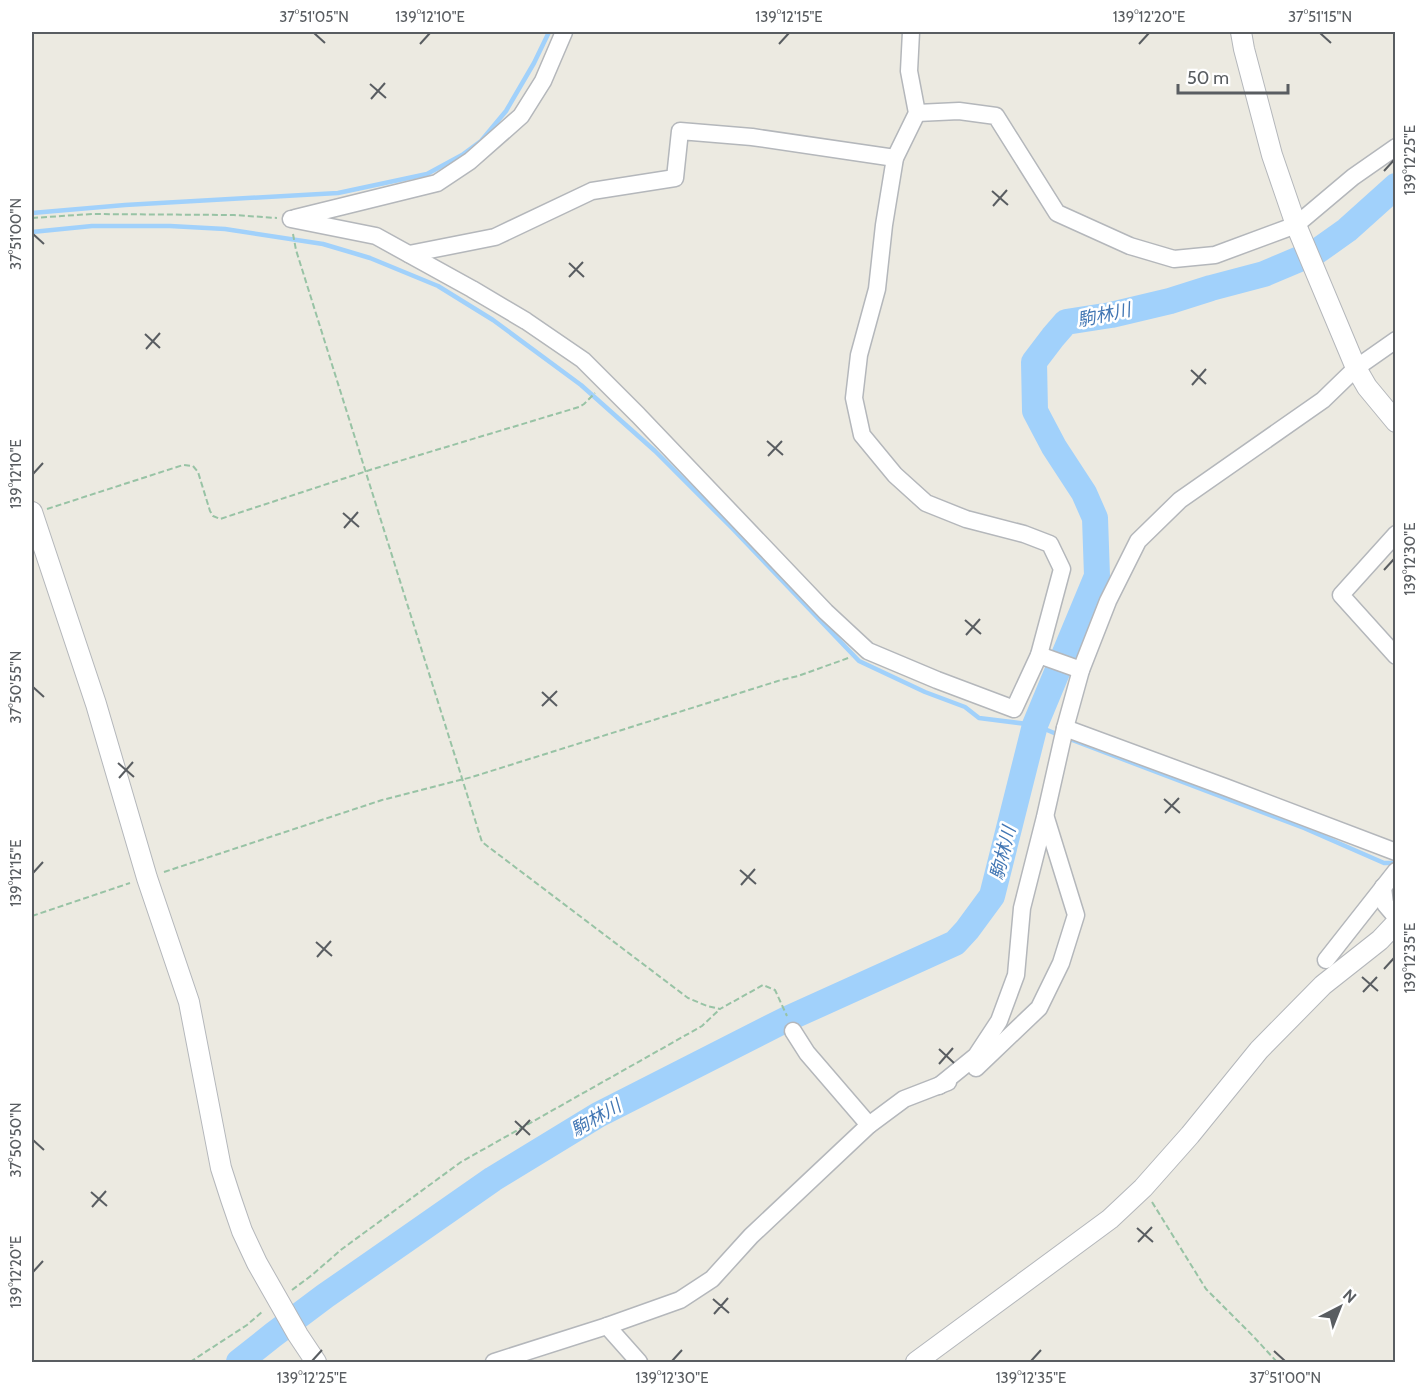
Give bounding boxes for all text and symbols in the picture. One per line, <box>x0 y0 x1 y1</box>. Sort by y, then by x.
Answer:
text: 37°51'05"N <box>279 8 349 26</box>
text: 139°12'10"E <box>395 8 465 26</box>
text: 139°12'15"E <box>755 8 823 26</box>
text: 139°12'20"E <box>1113 8 1185 26</box>
text: 37°51'15"N <box>1288 8 1352 26</box>
scale bar <box>1178 57 1288 95</box>
text: 50 m <box>1187 67 1229 89</box>
text: 139°12'25"E <box>1401 125 1419 195</box>
text: 37°51'00"N <box>7 198 25 270</box>
water label: 駒林川 <box>1075 298 1135 331</box>
text: 139°12'10"E <box>7 439 25 509</box>
text: 139°12'30"E <box>1401 523 1419 595</box>
text: 37°50'55"N <box>7 651 25 723</box>
water label: 駒林川 <box>986 822 1021 882</box>
text: 139°12'15"E <box>7 839 25 907</box>
text: 139°12'35"E <box>1401 923 1419 993</box>
water label: 駒林川 <box>567 1094 627 1141</box>
text: 37°50'50"N <box>7 1102 25 1178</box>
text: 139°12'20"E <box>7 1236 25 1308</box>
north arrow <box>1310 1277 1370 1337</box>
text: N <box>1339 1285 1360 1307</box>
text: 139°12'25"E <box>277 1369 347 1387</box>
text: 139°12'30"E <box>636 1369 708 1387</box>
text: 139°12'35"E <box>996 1369 1066 1387</box>
text: 37°51'00"N <box>1249 1369 1321 1387</box>

